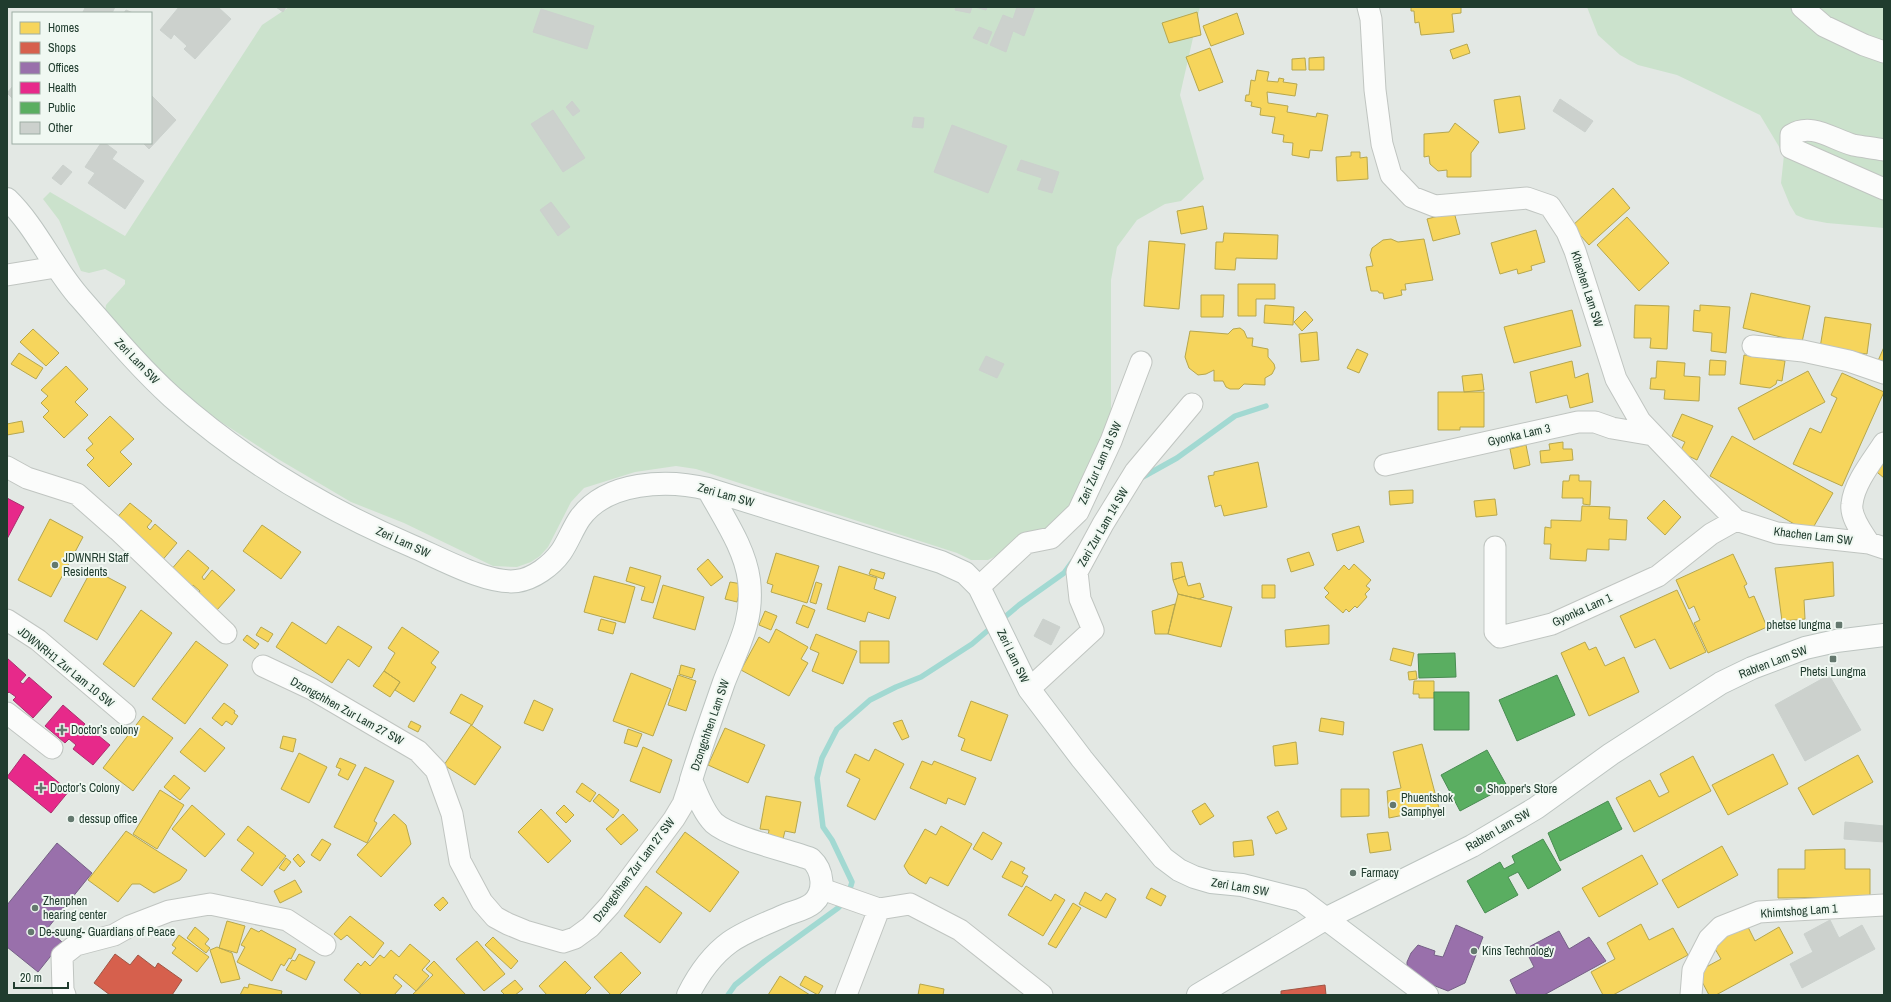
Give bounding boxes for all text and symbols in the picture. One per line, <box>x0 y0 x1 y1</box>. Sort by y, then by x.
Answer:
legend <box>12 12 152 144</box>
text: Homes <box>48 20 79 36</box>
text: Shops <box>48 40 76 56</box>
text: Offices <box>48 60 79 76</box>
text: Health <box>48 80 76 96</box>
text: Public <box>48 100 75 116</box>
text: Other <box>48 120 73 136</box>
street label: Khachen Lam SW <box>1567 249 1607 330</box>
street label: Zeri Lam SW <box>111 335 163 388</box>
street label: Zeri Zur Lam 16 SW <box>1075 418 1126 507</box>
street label: Gyonka Lam 3 <box>1486 420 1552 450</box>
street label: Zeri Lam SW <box>696 479 757 511</box>
street label: Zeri Zur Lam 14 SW <box>1074 484 1133 570</box>
street label: Zeri Lam SW <box>373 523 433 561</box>
street label: Khachen Lam SW <box>1773 523 1854 549</box>
place label: JDWNRH Staff Residents <box>63 550 129 580</box>
marker: JDWNRH Staff Residents <box>50 560 60 570</box>
street label: Gyonka Lam 1 <box>1550 589 1615 630</box>
place label: phetse lungma <box>1766 617 1832 633</box>
marker: phetse lungma <box>1834 620 1844 630</box>
street label: JDWNRH1 Zur Lam 10 SW <box>14 623 118 711</box>
street label: Zeri Lam SW <box>993 626 1033 686</box>
street label: Rabten Lam SW <box>1736 641 1810 682</box>
marker: Phetsi Lungma <box>1828 654 1838 664</box>
place label: Phetsi Lungma <box>1800 664 1867 680</box>
street label: Dzongchhen Zur Lam 27 SW <box>288 673 407 749</box>
street label: Dzongchhen Lam SW <box>687 676 733 773</box>
place label: Doctor’s colony <box>71 722 139 738</box>
marker: Doctor’s colony <box>56 724 68 736</box>
place label: Doctor’s Colony <box>50 780 120 796</box>
place label: Shopper's Store <box>1487 781 1557 797</box>
marker: Doctor’s Colony <box>35 782 47 794</box>
marker: Shopper's Store <box>1474 784 1484 794</box>
place label: Phuentshok Samphyel <box>1401 790 1453 820</box>
marker: Phuentshok Samphyel <box>1388 800 1398 810</box>
street label: Rabten Lam SW <box>1463 805 1534 855</box>
place label: dessup office <box>79 811 137 827</box>
marker: dessup office <box>66 814 76 824</box>
street label: Dzongchhen Zur Lam 27 SW <box>589 814 679 925</box>
place label: Farmacy <box>1361 865 1399 881</box>
marker: Farmacy <box>1348 868 1358 878</box>
street label: Zeri Lam SW <box>1210 874 1271 900</box>
place label: Zhenphen hearing center <box>43 893 107 923</box>
street label: Khimtshog Lam 1 <box>1760 900 1839 922</box>
marker: Zhenphen hearing center <box>30 903 40 913</box>
place label: De-suung- Guardians of Peace <box>39 924 175 940</box>
marker: De-suung- Guardians of Peace <box>26 927 36 937</box>
place label: Kins Technology <box>1482 943 1554 959</box>
marker: Kins Technology <box>1469 946 1479 956</box>
scale bar <box>14 964 68 990</box>
text: 20 m <box>20 970 42 986</box>

